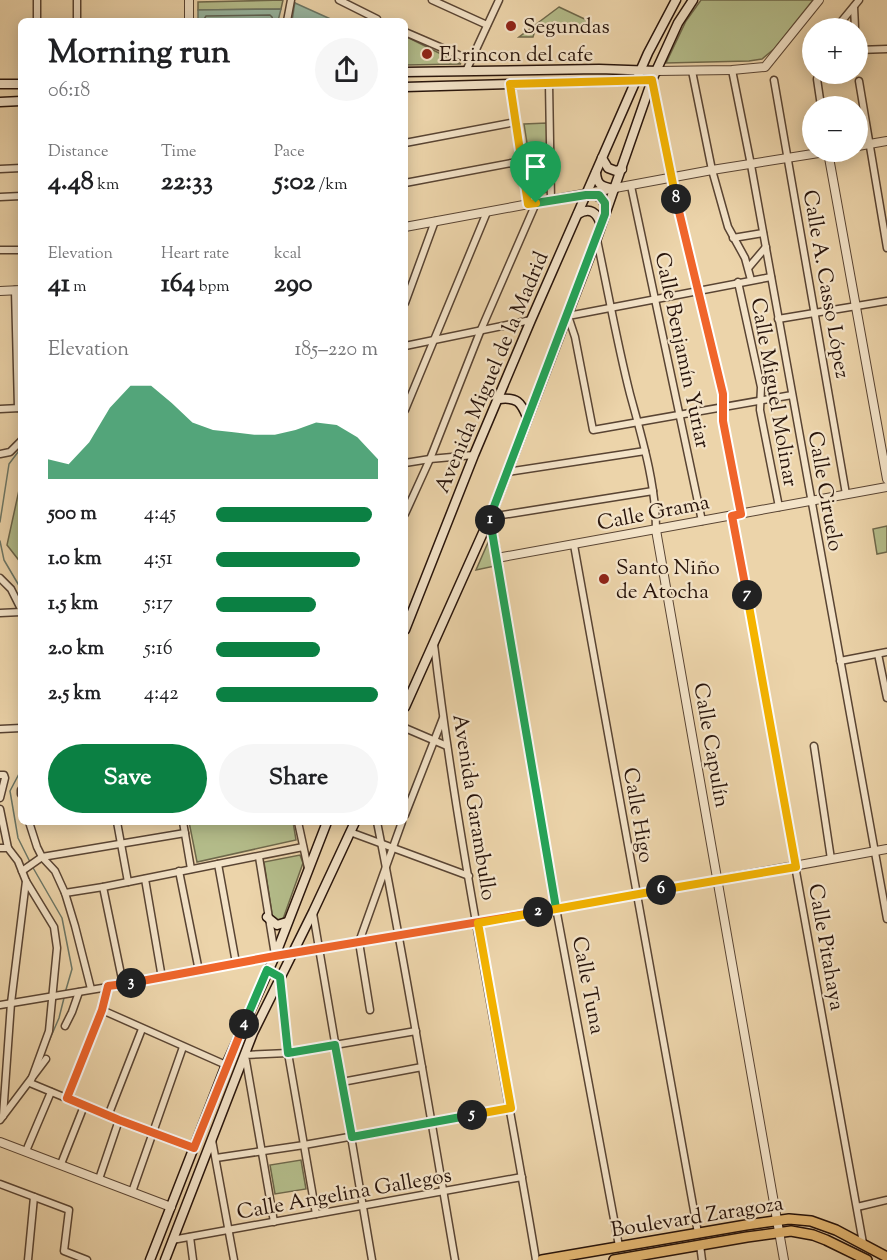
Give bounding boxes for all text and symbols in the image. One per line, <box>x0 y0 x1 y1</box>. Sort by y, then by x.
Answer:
place label: Segundas <box>523 13 610 43</box>
map controls <box>802 18 868 162</box>
button: + <box>802 18 868 84</box>
marker: Segundas <box>504 19 518 33</box>
text: Morning run <box>48 30 230 78</box>
button: share <box>315 38 378 101</box>
place label: El rincon del cafe <box>439 41 593 71</box>
marker: El rincon del cafe <box>420 47 434 61</box>
text: 06:18 <box>48 77 90 106</box>
button: − <box>802 96 868 162</box>
text: Distance <box>48 141 108 164</box>
text: Time <box>161 141 197 164</box>
text: Pace <box>274 141 305 164</box>
pin <box>510 141 561 203</box>
icon: arrive <box>519 150 552 183</box>
text: 4.48 <box>48 164 94 201</box>
text: 22:33 <box>161 164 213 201</box>
text: 5:02 <box>274 164 315 201</box>
text: km <box>94 174 119 197</box>
text: /km <box>315 174 347 197</box>
pin: 8 <box>661 184 691 214</box>
text: 8 <box>672 187 680 210</box>
street label: Calle A. Casso López <box>794 188 856 381</box>
text: Elevation <box>48 243 113 266</box>
text: Heart rate <box>161 243 229 266</box>
text: kcal <box>274 243 302 266</box>
street label: Avenida Miguel de la Madrid <box>428 247 557 498</box>
street label: Calle Benjamín Yuriar <box>646 250 716 451</box>
text: 41 <box>48 266 70 303</box>
text: 164 <box>161 266 195 303</box>
text: 290 <box>274 266 313 303</box>
text: m <box>70 276 87 299</box>
text: bpm <box>195 276 230 299</box>
street label: Calle Miguel Molinar <box>742 295 804 489</box>
text: Elevation <box>48 336 129 365</box>
text: 185–220 m <box>294 336 378 365</box>
street label: Calle Ciruelo <box>799 429 849 554</box>
street label: Calle Grama <box>595 488 712 540</box>
text: 500 m <box>48 500 97 529</box>
text: 4:45 <box>144 500 176 529</box>
pin: 1 <box>475 505 505 535</box>
text: 1 <box>487 508 493 531</box>
text: 1.0 km <box>48 545 102 574</box>
text: 4:51 <box>144 545 173 574</box>
place label: Santo Niño de Atocha <box>616 554 720 608</box>
marker: Santo Niño de Atocha <box>597 572 611 586</box>
pin: 7 <box>732 580 762 610</box>
text: 7 <box>743 583 751 606</box>
text: 1.5 km <box>48 590 98 619</box>
text: 5:17 <box>144 590 173 619</box>
text: 2.0 km <box>48 635 104 664</box>
text: 5:16 <box>144 635 173 664</box>
text: 2.5 km <box>48 680 101 709</box>
text: 4:42 <box>144 680 179 709</box>
street label: Calle Capulín <box>684 681 736 810</box>
street label: Avenida Garambullo <box>443 712 503 903</box>
button: Save <box>48 744 207 813</box>
button: Share <box>219 744 378 813</box>
street label: Calle Higo <box>614 765 660 865</box>
pin: 6 <box>646 875 676 905</box>
text: 6 <box>657 878 665 901</box>
street label: Calle Pitahaya <box>799 882 851 1013</box>
pin: 2 <box>523 897 553 927</box>
text: 2 <box>534 900 542 923</box>
street label: Calle Tuna <box>563 934 611 1037</box>
pin: 3 <box>116 968 146 998</box>
text: 3 <box>128 971 134 994</box>
pin: 4 <box>229 1009 259 1039</box>
text: 4 <box>240 1012 248 1035</box>
pin: 5 <box>457 1100 487 1130</box>
text: 5 <box>469 1103 475 1126</box>
street label: Calle Angelina Gallegos <box>235 1161 454 1229</box>
street label: Boulevard Zaragoza <box>609 1189 786 1246</box>

